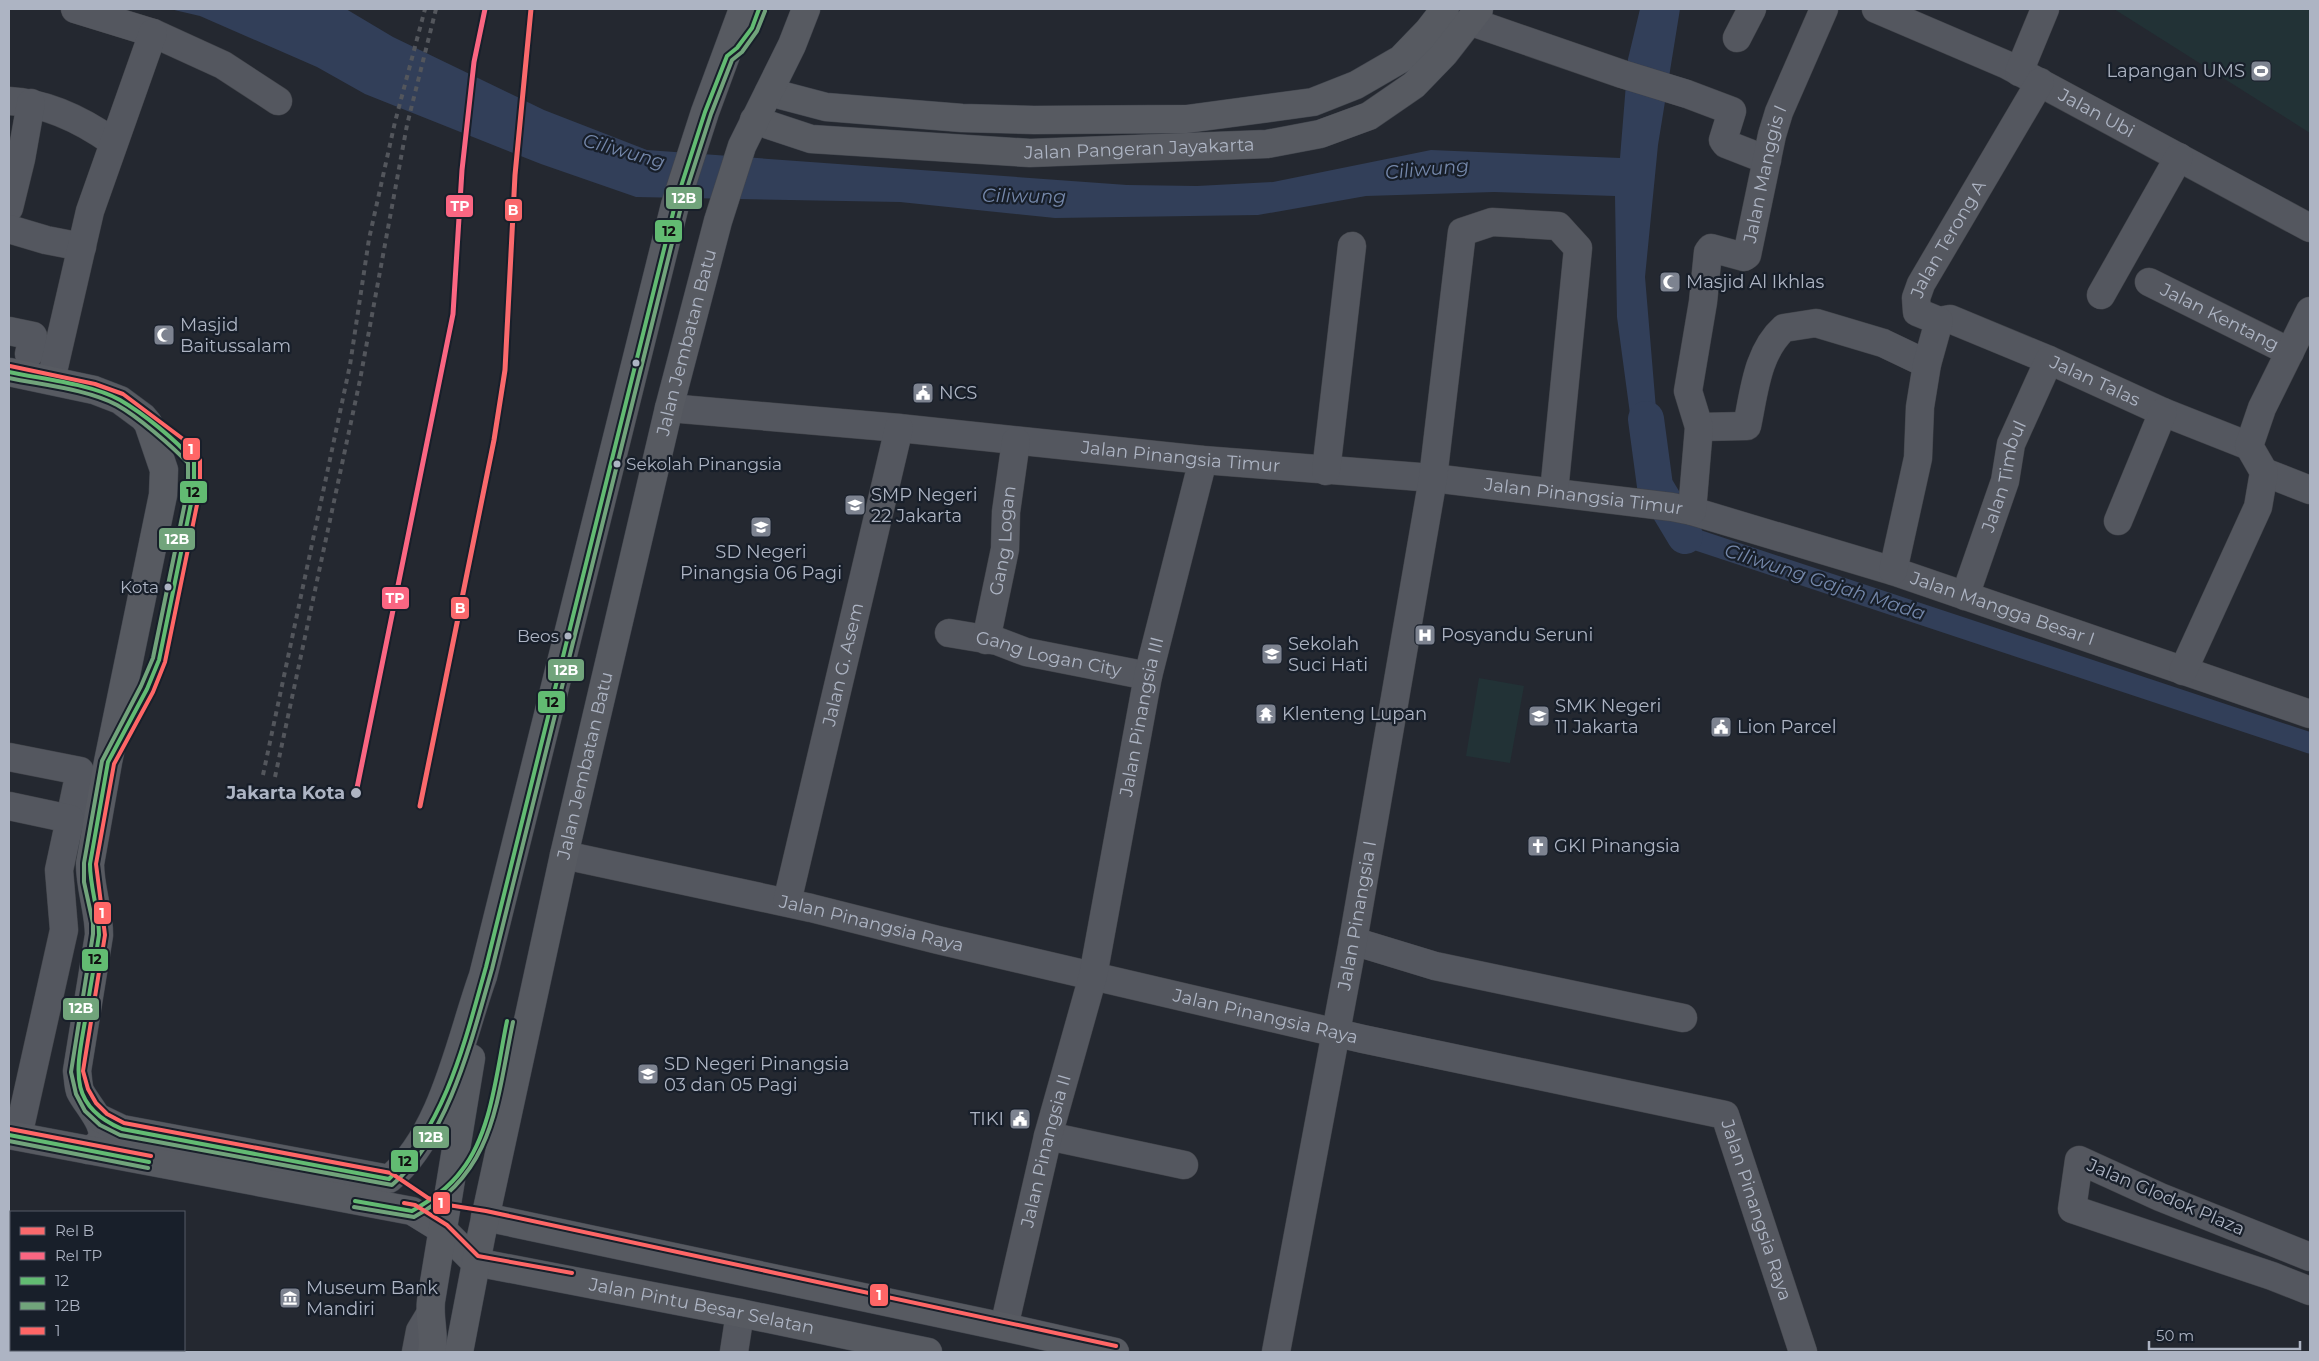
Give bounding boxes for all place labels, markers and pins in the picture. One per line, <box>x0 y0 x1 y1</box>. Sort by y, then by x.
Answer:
sports icon: Lapangan UMS <box>2249 59 2273 83</box>
place label: Lapangan UMS <box>2106 60 2245 82</box>
mosque icon: Masjid Al Ikhlas <box>1658 270 1682 294</box>
place label: Masjid Al Ikhlas <box>1686 271 1825 293</box>
place label: Masjid Baitussalam <box>180 314 291 357</box>
mosque icon: Masjid Baitussalam <box>152 323 176 347</box>
unlabelled marker <box>631 358 641 368</box>
public building icon: NCS <box>911 381 935 405</box>
place label: NCS <box>939 382 977 404</box>
place label: Sekolah Pinangsia <box>626 454 782 474</box>
marker: Sekolah Pinangsia <box>612 459 622 469</box>
place label: SMP Negeri 22 Jakarta <box>871 484 978 527</box>
school or university icon: SMP Negeri 22 Jakarta <box>843 493 867 517</box>
school or university icon: SD Negeri Pinangsia 06 Pagi <box>749 515 773 539</box>
place label: SD Negeri Pinangsia 06 Pagi <box>680 541 842 584</box>
place label: Kota <box>120 577 159 597</box>
marker: Kota <box>163 582 173 592</box>
hospital icon: Posyandu Seruni <box>1413 623 1437 647</box>
place label: Posyandu Seruni <box>1441 624 1593 646</box>
place label: Beos <box>517 626 559 646</box>
marker: Beos <box>563 631 573 641</box>
place label: Sekolah Suci Hati <box>1288 633 1368 676</box>
school or university icon: Sekolah Suci Hati <box>1260 642 1284 666</box>
place label: SMK Negeri 11 Jakarta <box>1555 695 1661 738</box>
temple icon: Klenteng Lupan <box>1254 702 1278 726</box>
place label: Klenteng Lupan <box>1282 703 1427 725</box>
school or university icon: SMK Negeri 11 Jakarta <box>1527 704 1551 728</box>
public building icon: Lion Parcel <box>1709 715 1733 739</box>
place label: Lion Parcel <box>1737 716 1837 738</box>
place label: Jakarta Kota <box>225 782 345 804</box>
marker: Jakarta Kota <box>349 786 363 800</box>
church icon: GKI Pinangsia <box>1526 834 1550 858</box>
place label: GKI Pinangsia <box>1554 835 1680 857</box>
place label: SD Negeri Pinangsia 03 dan 05 Pagi <box>664 1053 849 1096</box>
school or university icon: SD Negeri Pinangsia 03 dan 05 Pagi <box>636 1062 660 1086</box>
public building icon: TIKI <box>1008 1107 1032 1131</box>
place label: TIKI <box>970 1108 1004 1130</box>
place label: Museum Bank Mandiri <box>306 1277 438 1320</box>
museum icon: Museum Bank Mandiri <box>278 1286 302 1310</box>

